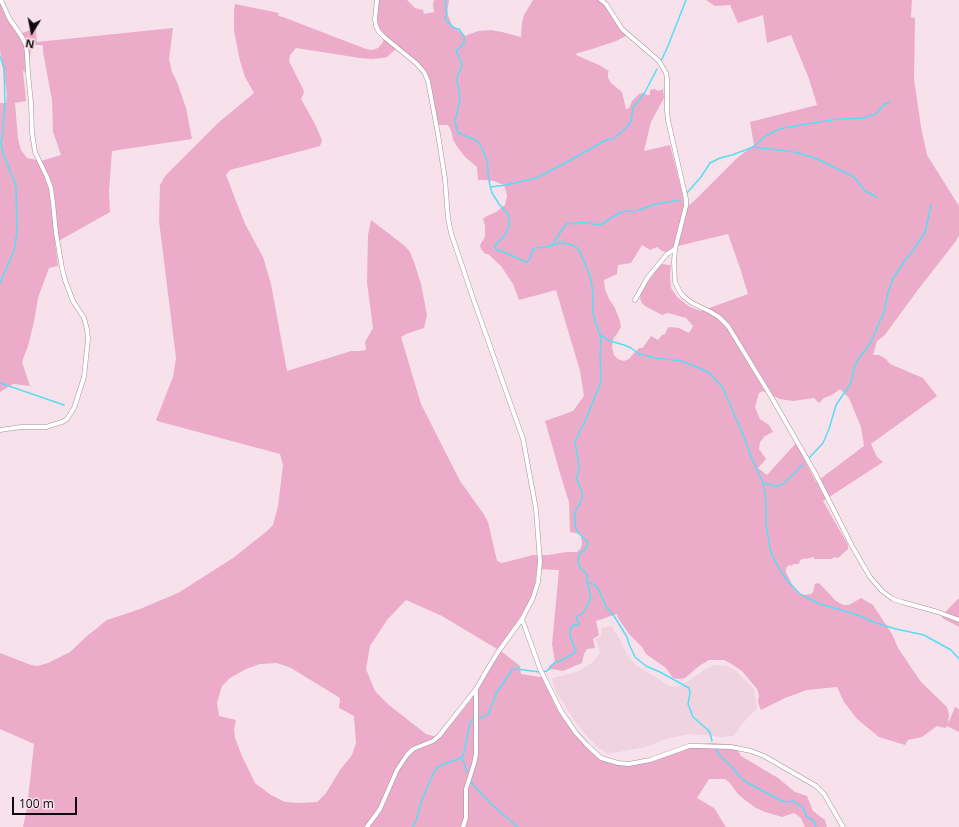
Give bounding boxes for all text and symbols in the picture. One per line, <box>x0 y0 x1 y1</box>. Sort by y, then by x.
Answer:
north arrow <box>12 12 52 52</box>
text: N <box>24 36 36 52</box>
scale bar <box>14 789 79 815</box>
text: 100 m <box>19 795 54 812</box>

